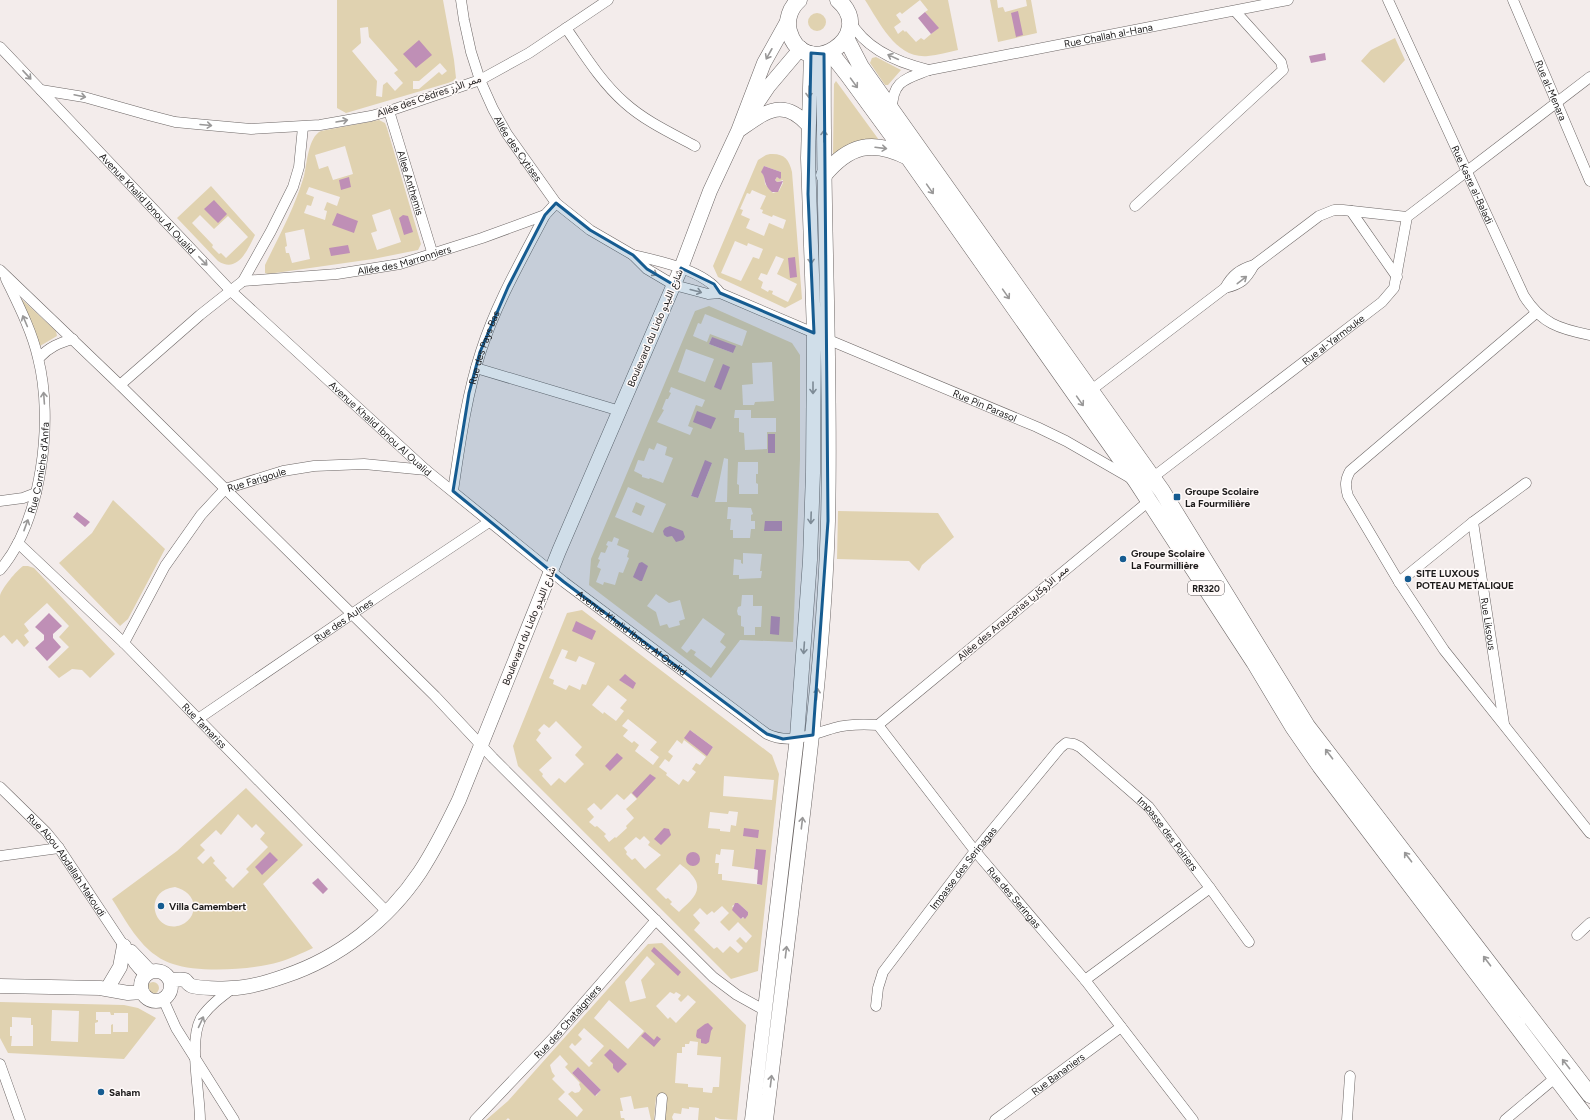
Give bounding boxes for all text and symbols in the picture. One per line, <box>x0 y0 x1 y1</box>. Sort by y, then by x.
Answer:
street label: Rue Challah al-Hana <box>1063 20 1154 50</box>
one-way arrow <box>765 48 773 60</box>
one-way arrow <box>887 53 899 60</box>
street label: Rue al-Menara <box>1533 58 1570 122</box>
one-way arrow <box>22 70 32 80</box>
street label: Allée des Cèdres ممر الأرز <box>375 72 483 120</box>
one-way arrow <box>850 77 858 88</box>
one-way arrow <box>805 85 813 98</box>
one-way arrow <box>73 93 86 101</box>
street label: Allée des Cytises <box>492 113 545 184</box>
one-way arrow <box>335 117 348 125</box>
one-way arrow <box>199 122 212 129</box>
one-way arrow <box>820 130 828 143</box>
street label: Rue Kasre al-Baladi <box>1449 143 1496 226</box>
one-way arrow <box>874 144 887 152</box>
street label: Allee Anthemis <box>395 149 427 217</box>
street label: Avenue Khalid Ibnou Al Oualid <box>97 150 199 257</box>
one-way arrow <box>926 183 934 194</box>
street label: Allée des Marronniers <box>356 242 453 277</box>
one-way arrow <box>807 251 815 264</box>
one-way arrow <box>198 256 207 266</box>
street label: Boulevard du Lido شارع الليدو <box>624 267 686 389</box>
one-way arrow <box>646 268 658 276</box>
one-way arrow <box>1237 276 1248 285</box>
one-way arrow <box>690 287 703 295</box>
one-way arrow <box>1002 289 1010 300</box>
street label: Rue des Pays Bas <box>465 308 502 386</box>
street label: Rue al-Yarmouke <box>1299 311 1367 368</box>
one-way arrow <box>21 316 29 328</box>
street label: Avenue Khalid Ibnou Al Oualid <box>327 378 434 479</box>
one-way arrow <box>809 381 817 394</box>
street label: Rue Pin Parasol <box>951 386 1019 424</box>
one-way arrow <box>40 392 47 405</box>
one-way arrow <box>1076 395 1084 406</box>
street label: Rue Corniche d'Anfa <box>24 422 51 515</box>
street label: Rue Farigoule <box>225 464 288 494</box>
place label: Groupe Scolaire La Fourmilière <box>1185 485 1259 510</box>
marker: Groupe Scolaire La Fourmilière <box>1172 492 1182 502</box>
one-way arrow <box>807 511 815 524</box>
one-way arrow <box>22 519 30 531</box>
place label: Groupe Scolaire La Fourmillière <box>1131 547 1205 572</box>
marker: Groupe Scolaire La Fourmillière <box>1118 554 1128 564</box>
street label: Allée des Araucarias ممر الأروكاريا <box>955 562 1071 664</box>
street label: Boulevard du Lido شارع الليدو <box>499 565 559 687</box>
place label: SITE LUXOUS POTEAU METALIQUE <box>1416 567 1514 592</box>
marker: SITE LUXOUS POTEAU METALIQUE <box>1403 574 1413 584</box>
road number: RR320 <box>1188 581 1224 595</box>
street label: Avenue Khalid Ibnou Al Oualid <box>574 587 690 678</box>
street label: Rue des Aulnes <box>311 595 376 644</box>
street label: Rue Liksous <box>1478 597 1499 651</box>
one-way arrow <box>800 641 807 654</box>
one-way arrow <box>813 688 820 701</box>
street label: Rue Tamariss <box>179 700 230 751</box>
one-way arrow <box>1325 749 1333 760</box>
street label: Impasse des Poiriers <box>1135 794 1201 874</box>
street label: Rue Abou Abdallah Makoudi <box>24 810 109 919</box>
one-way arrow <box>798 817 806 830</box>
street label: Impasse des Serinagas <box>926 823 999 912</box>
one-way arrow <box>1404 852 1413 863</box>
street label: Rue des Seringas <box>984 864 1044 931</box>
place label: Villa Camembert <box>169 900 246 913</box>
marker: Villa Camembert <box>156 901 166 911</box>
one-way arrow <box>782 946 790 959</box>
one-way arrow <box>1483 955 1491 966</box>
street label: Rue des Chataigniers <box>531 981 604 1061</box>
one-way arrow <box>198 1016 205 1028</box>
street label: Rue Bananiers <box>1028 1049 1087 1098</box>
one-way arrow <box>1562 1058 1570 1069</box>
one-way arrow <box>767 1075 774 1088</box>
place label: Saham <box>109 1086 140 1099</box>
marker: Saham <box>96 1087 106 1097</box>

